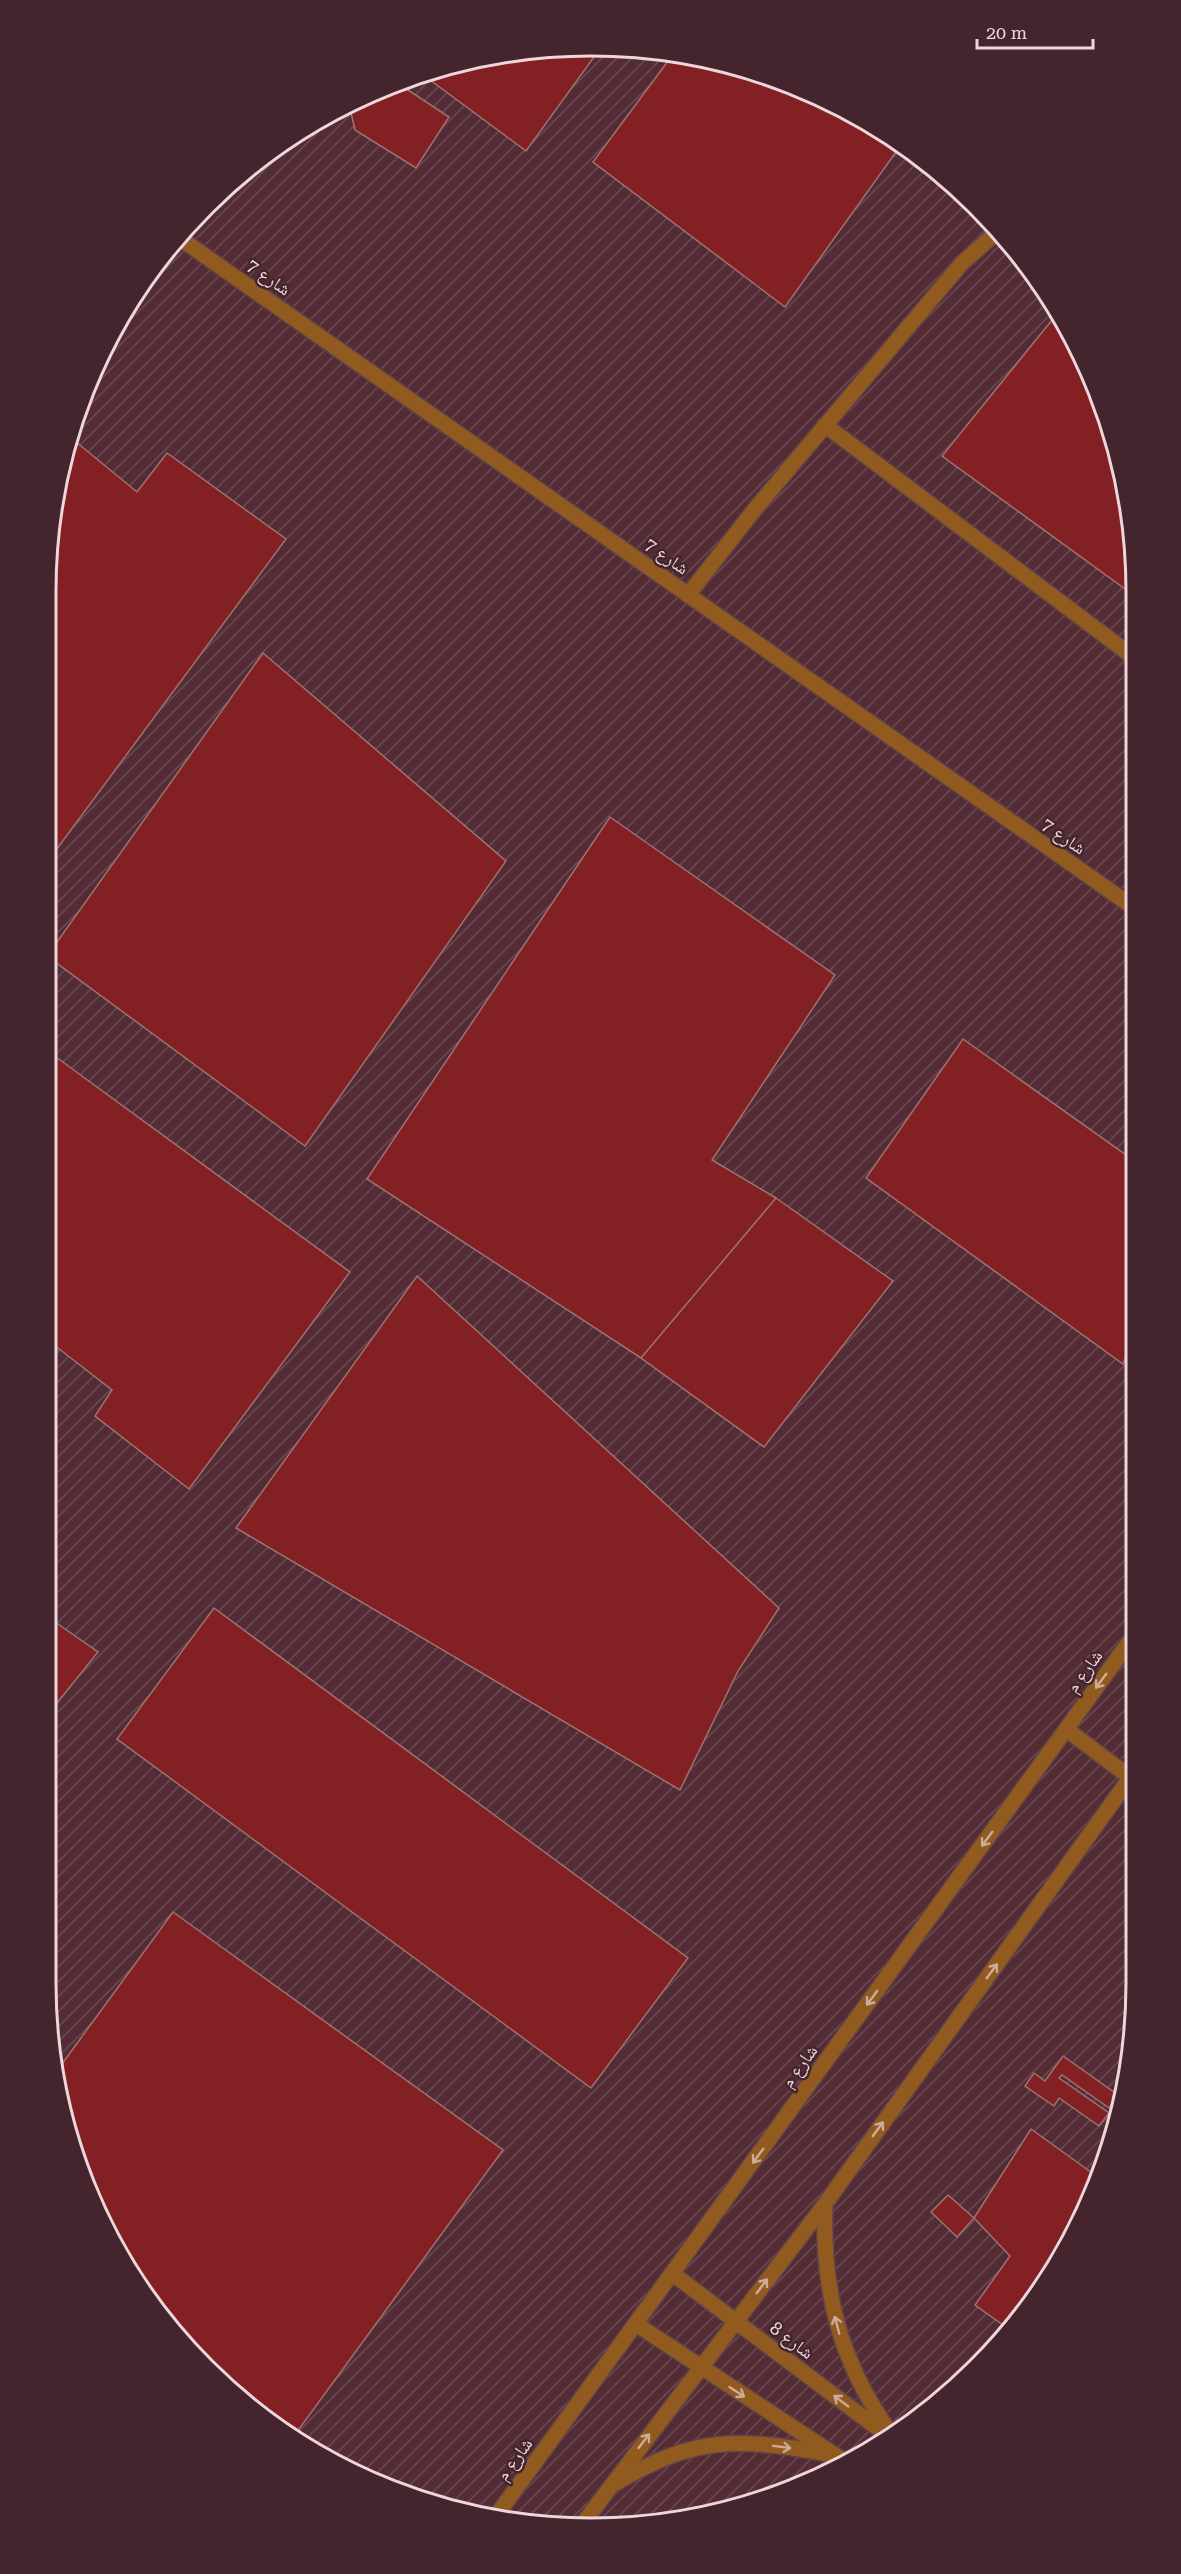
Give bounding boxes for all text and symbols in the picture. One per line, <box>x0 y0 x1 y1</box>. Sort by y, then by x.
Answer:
scale bar <box>977 12 1092 50</box>
text: 20 m <box>986 22 1027 43</box>
street label: شارع 7 <box>242 254 295 300</box>
street label: شارع 7 <box>640 533 693 579</box>
street label: شارع 7 <box>1037 813 1090 859</box>
street label: شارع م <box>1062 1646 1108 1698</box>
one-way arrow <box>1095 1673 1107 1689</box>
one-way arrow <box>980 1831 993 1847</box>
one-way arrow <box>986 1963 998 1980</box>
one-way arrow <box>866 1989 879 2005</box>
street label: شارع م <box>777 2041 823 2093</box>
one-way arrow <box>872 2122 884 2138</box>
one-way arrow <box>752 2147 765 2163</box>
one-way arrow <box>755 2278 768 2294</box>
one-way arrow <box>831 2316 842 2335</box>
street label: شارع 8 <box>766 2317 818 2364</box>
one-way arrow <box>728 2386 745 2398</box>
one-way arrow <box>833 2395 849 2407</box>
street label: شارع م <box>492 2434 538 2486</box>
one-way arrow <box>638 2434 651 2450</box>
one-way arrow <box>772 2441 792 2452</box>

